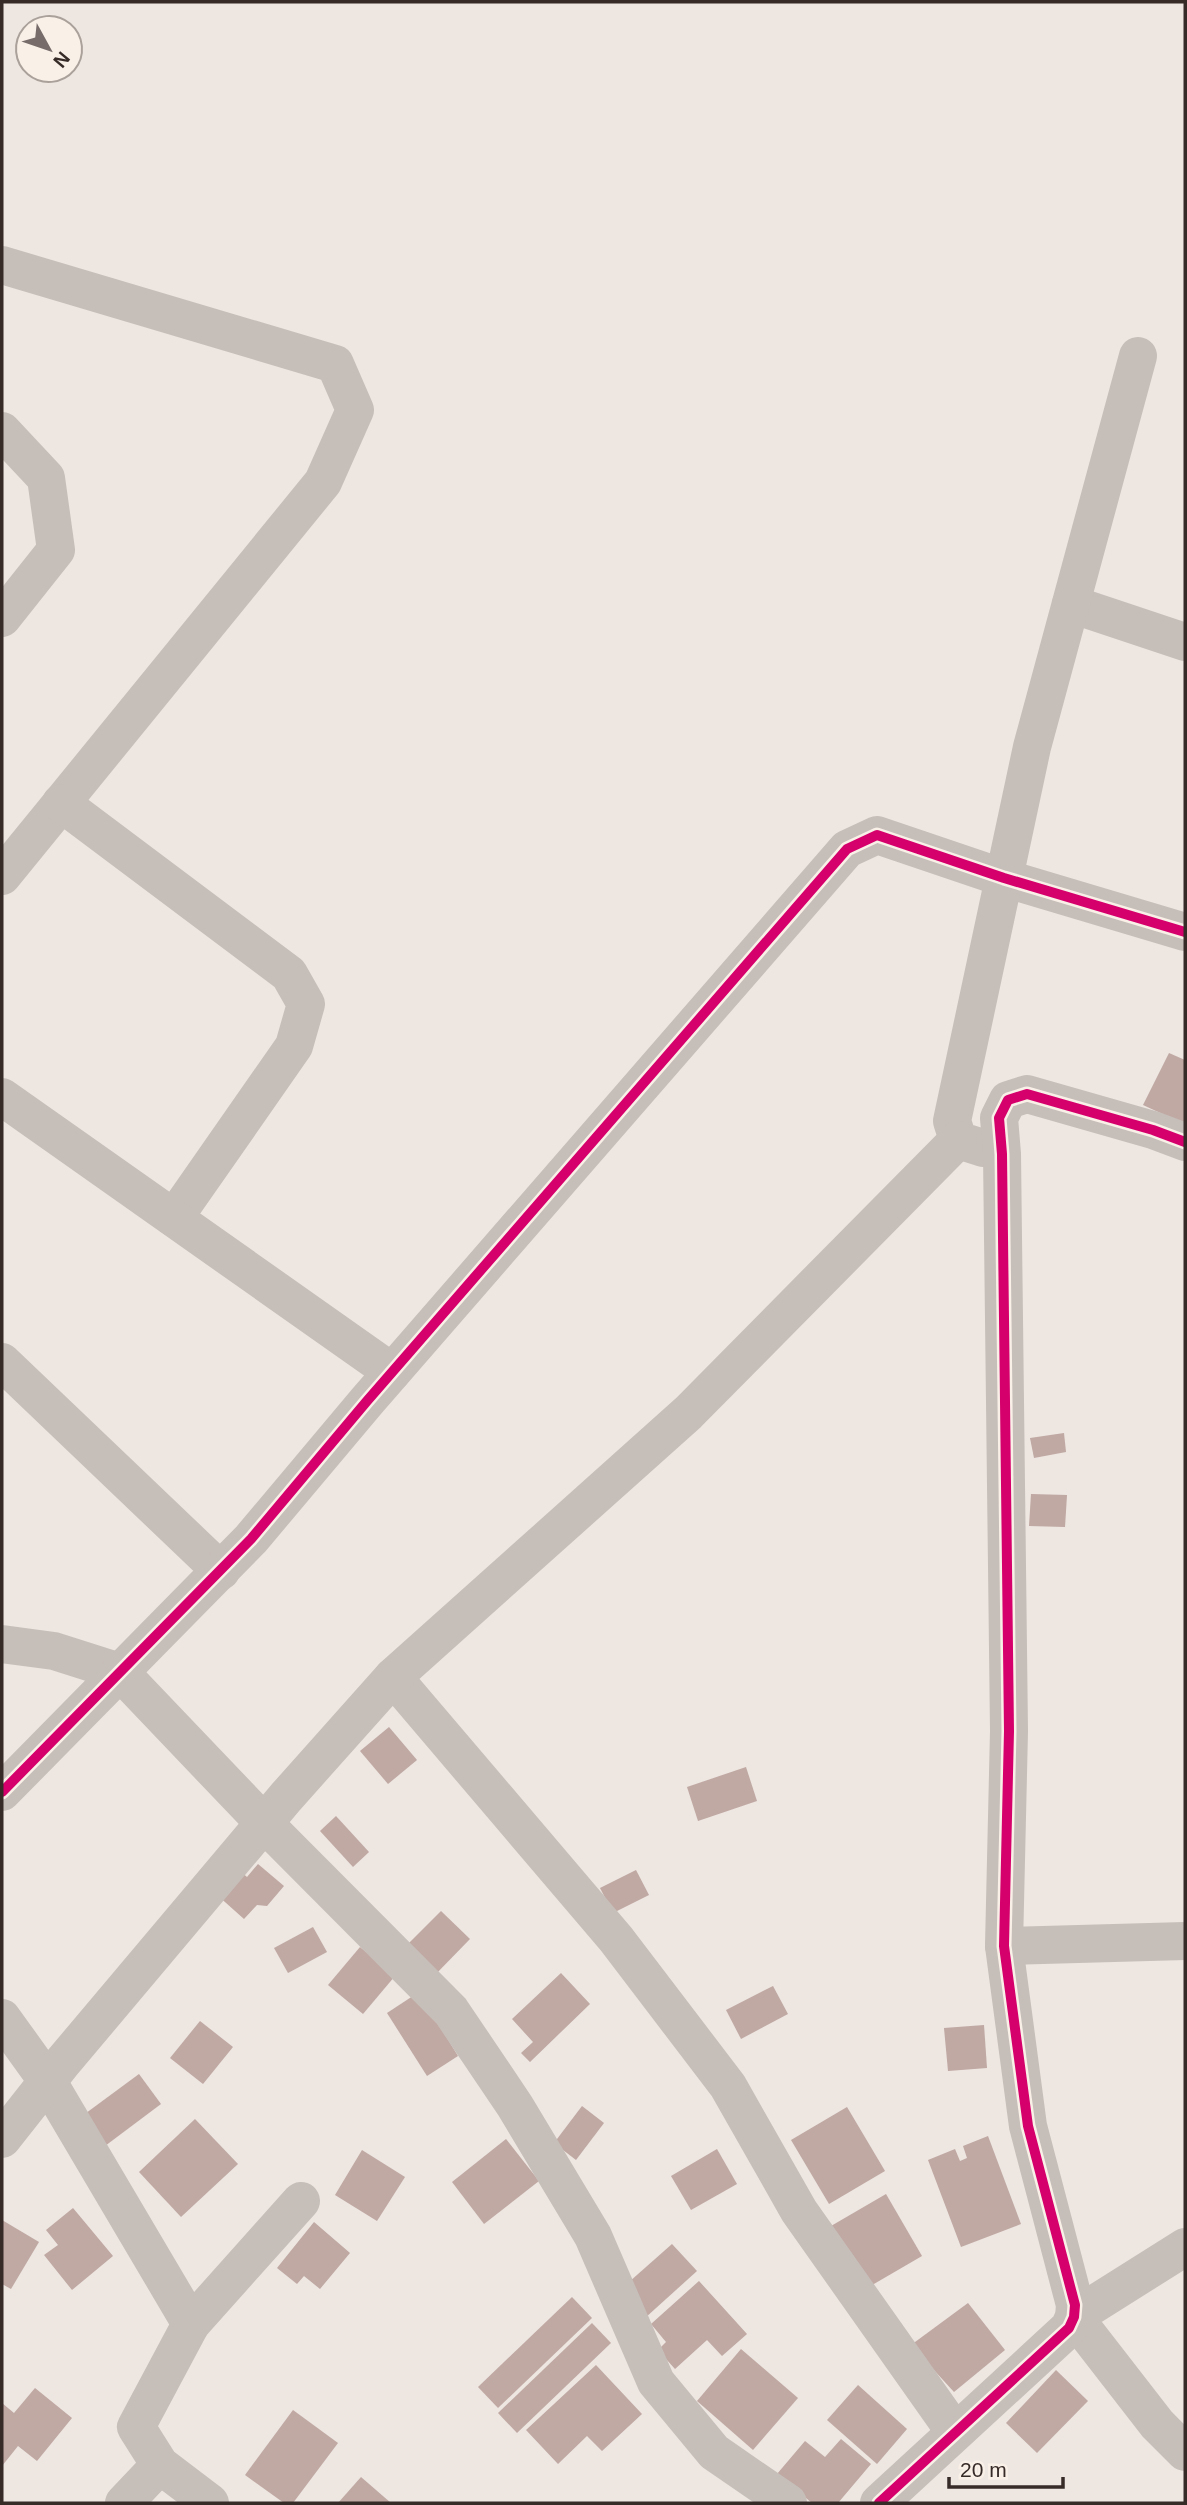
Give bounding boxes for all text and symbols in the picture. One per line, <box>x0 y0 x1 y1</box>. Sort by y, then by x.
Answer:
north arrow <box>14 14 84 84</box>
text: N <box>49 48 74 72</box>
scale bar <box>949 2446 1063 2490</box>
text: 20 m <box>960 2458 1007 2481</box>

